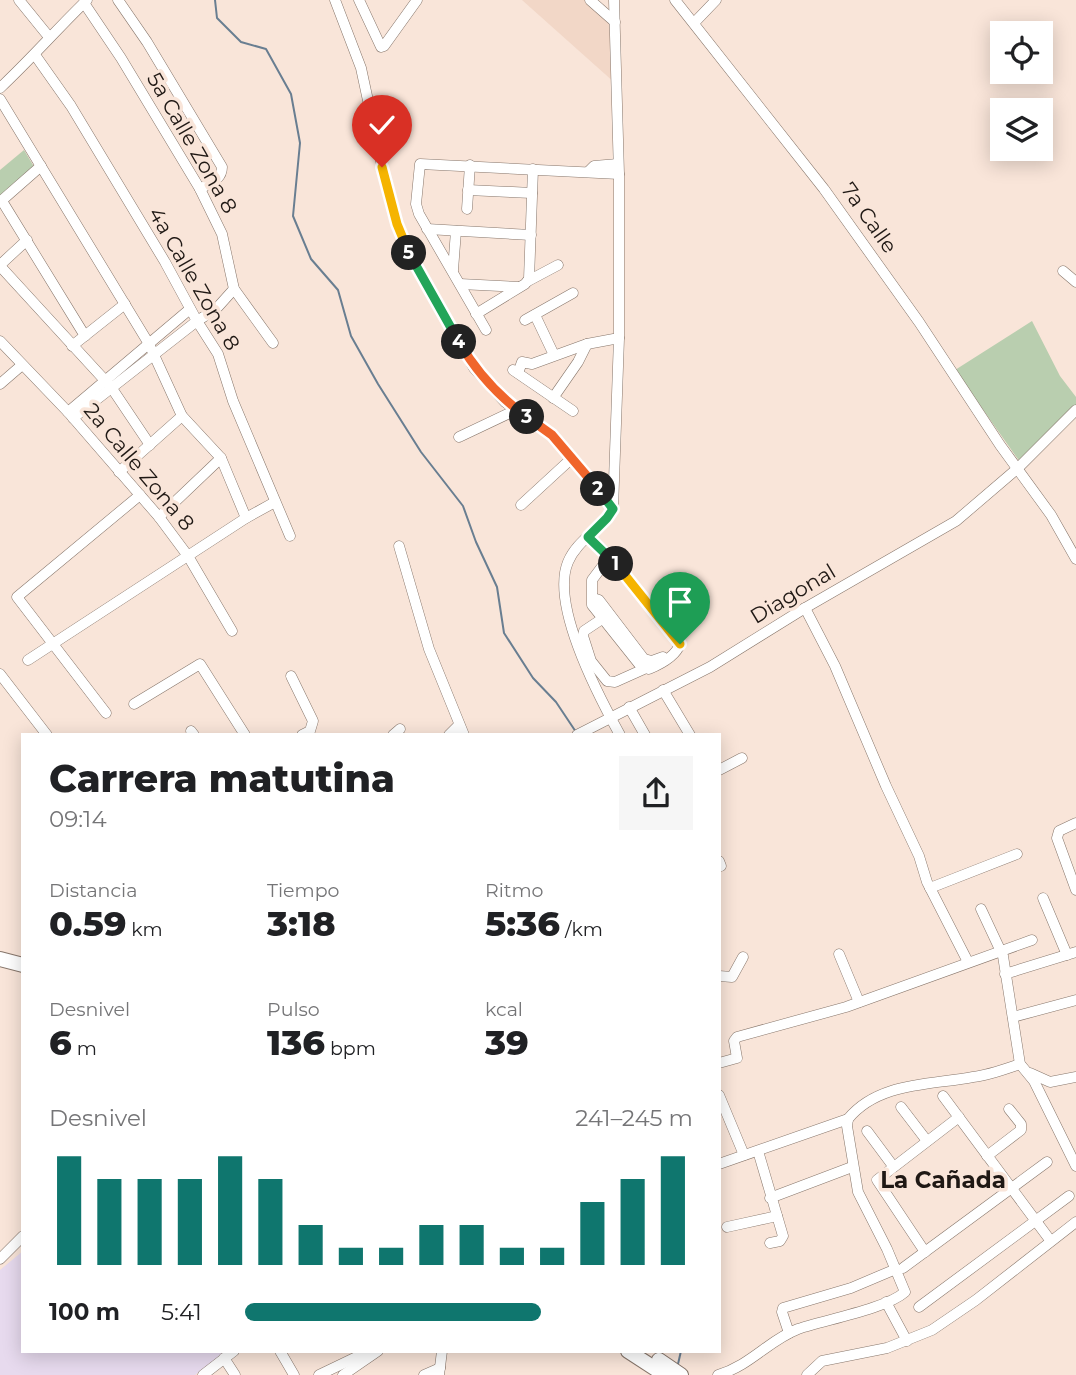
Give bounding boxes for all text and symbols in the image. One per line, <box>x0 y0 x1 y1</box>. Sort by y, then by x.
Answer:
map controls <box>990 21 1053 161</box>
button: locate <box>990 21 1053 84</box>
street label: 5a Calle Zona 8 <box>142 68 243 218</box>
pin <box>352 95 412 167</box>
button: layers <box>990 98 1053 161</box>
icon: check <box>363 106 401 144</box>
street label: 7a Calle <box>836 178 903 258</box>
street label: 4a Calle Zona 8 <box>143 203 246 355</box>
pin: 5 <box>392 236 426 270</box>
text: 5 <box>403 241 414 264</box>
pin: 4 <box>442 324 476 360</box>
text: 4 <box>452 330 465 353</box>
street label: 2a Calle Zona 8 <box>79 398 200 535</box>
pin: 3 <box>510 400 544 434</box>
text: 3 <box>521 405 532 428</box>
pin: 2 <box>580 472 616 506</box>
text: 2 <box>592 477 603 500</box>
pin: 1 <box>598 546 634 582</box>
text: 1 <box>612 552 619 575</box>
street label: Diagonal <box>746 558 840 629</box>
pin <box>650 572 710 644</box>
icon: arrive <box>661 583 699 621</box>
text: Carrera matutina <box>49 755 395 802</box>
button: share <box>619 756 693 830</box>
text: 09:14 <box>49 805 107 833</box>
text: Distancia <box>49 879 137 902</box>
text: Tiempo <box>267 879 339 902</box>
text: Ritmo <box>485 879 543 902</box>
text: 0.59 <box>49 902 126 945</box>
text: 3:18 <box>267 902 336 945</box>
text: 5:36 <box>485 902 560 945</box>
text: km <box>126 918 163 941</box>
text: /km <box>560 918 603 941</box>
text: Desnivel <box>49 998 130 1021</box>
text: Pulso <box>267 998 320 1021</box>
text: kcal <box>485 998 523 1021</box>
text: 6 <box>49 1021 72 1064</box>
text: 136 <box>267 1021 325 1064</box>
text: 39 <box>485 1021 529 1064</box>
text: m <box>72 1037 97 1060</box>
text: bpm <box>325 1037 376 1060</box>
text: Desnivel <box>49 1104 147 1132</box>
text: 241–245 m <box>575 1104 693 1132</box>
district label: La Cañada <box>880 1166 1006 1194</box>
text: 100 m <box>49 1298 120 1326</box>
text: 5:41 <box>161 1298 202 1326</box>

